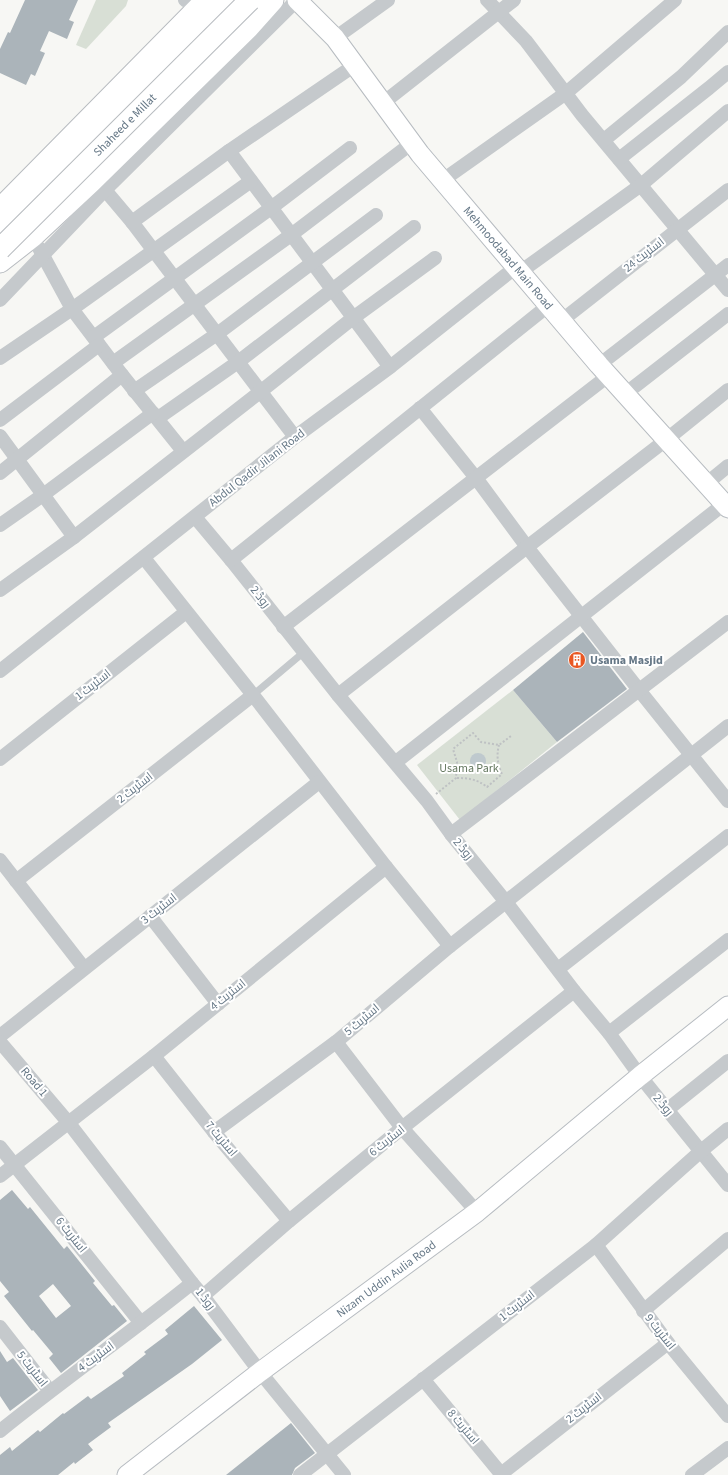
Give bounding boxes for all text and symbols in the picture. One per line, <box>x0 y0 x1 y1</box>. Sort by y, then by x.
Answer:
street label: Shaheed e Millat <box>89 90 160 160</box>
street label: Mehmoodabad Main Road <box>459 203 557 314</box>
street label: اسٹریٹ 24 <box>620 234 668 276</box>
street label: Abdul Qadir Jilani Road <box>205 425 309 511</box>
street label: روڈ 2 <box>246 582 274 612</box>
building icon: Usama Masjid <box>567 650 587 670</box>
place label: Usama Masjid <box>590 652 663 669</box>
street label: اسٹریٹ 1 <box>71 665 115 705</box>
park label: Usama Park <box>439 760 499 777</box>
street label: اسٹریٹ 2 <box>113 768 157 808</box>
street label: روڈ 2 <box>449 834 477 864</box>
street label: اسٹریٹ 3 <box>137 889 181 929</box>
street label: اسٹریٹ 4 <box>206 975 250 1015</box>
street label: اسٹریٹ 5 <box>341 1000 383 1040</box>
street label: Road 1 <box>17 1063 51 1101</box>
street label: روڈ 2 <box>649 1090 677 1120</box>
street label: اسٹریٹ 7 <box>201 1118 241 1160</box>
street label: اسٹریٹ 6 <box>365 1121 409 1161</box>
street label: اسٹریٹ 6 <box>51 1213 91 1257</box>
street label: Nizam Uddin Aulia Road <box>333 1236 440 1321</box>
street label: روڈ 1 <box>191 1284 219 1314</box>
street label: اسٹریٹ 1 <box>495 1286 539 1326</box>
street label: اسٹریٹ 9 <box>640 1310 680 1354</box>
street label: اسٹریٹ 4 <box>74 1338 118 1376</box>
street label: اسٹریٹ 5 <box>12 1347 52 1391</box>
street label: اسٹریٹ 2 <box>562 1388 606 1428</box>
street label: اسٹریٹ 8 <box>443 1406 483 1448</box>

